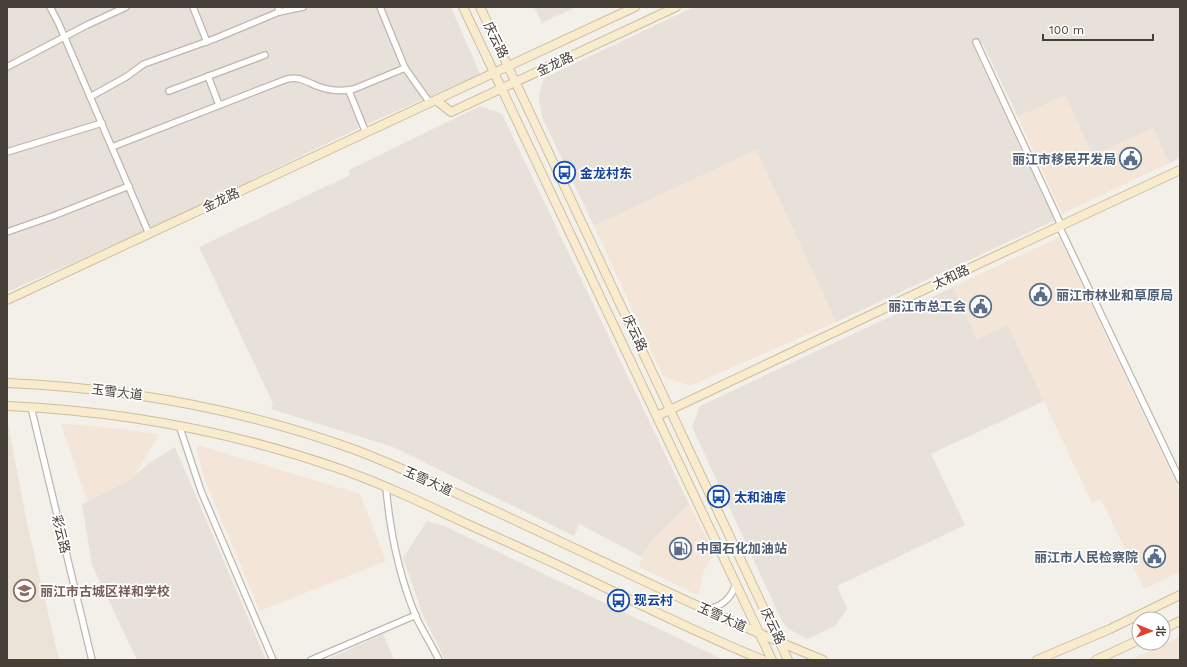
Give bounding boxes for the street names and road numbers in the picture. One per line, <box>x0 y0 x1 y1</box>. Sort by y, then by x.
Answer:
street label: 庆云路 <box>481 19 511 61</box>
street label: 金龙路 <box>534 49 576 79</box>
street label: 金龙路 <box>200 185 242 215</box>
street label: 太和路 <box>930 262 972 292</box>
street label: 庆云路 <box>620 312 650 354</box>
street label: 玉雪大道 <box>90 381 144 403</box>
street label: 玉雪大道 <box>401 464 455 498</box>
street label: 彩云路 <box>49 513 73 555</box>
street label: 玉雪大道 <box>695 600 749 634</box>
street label: 庆云路 <box>758 605 788 647</box>

